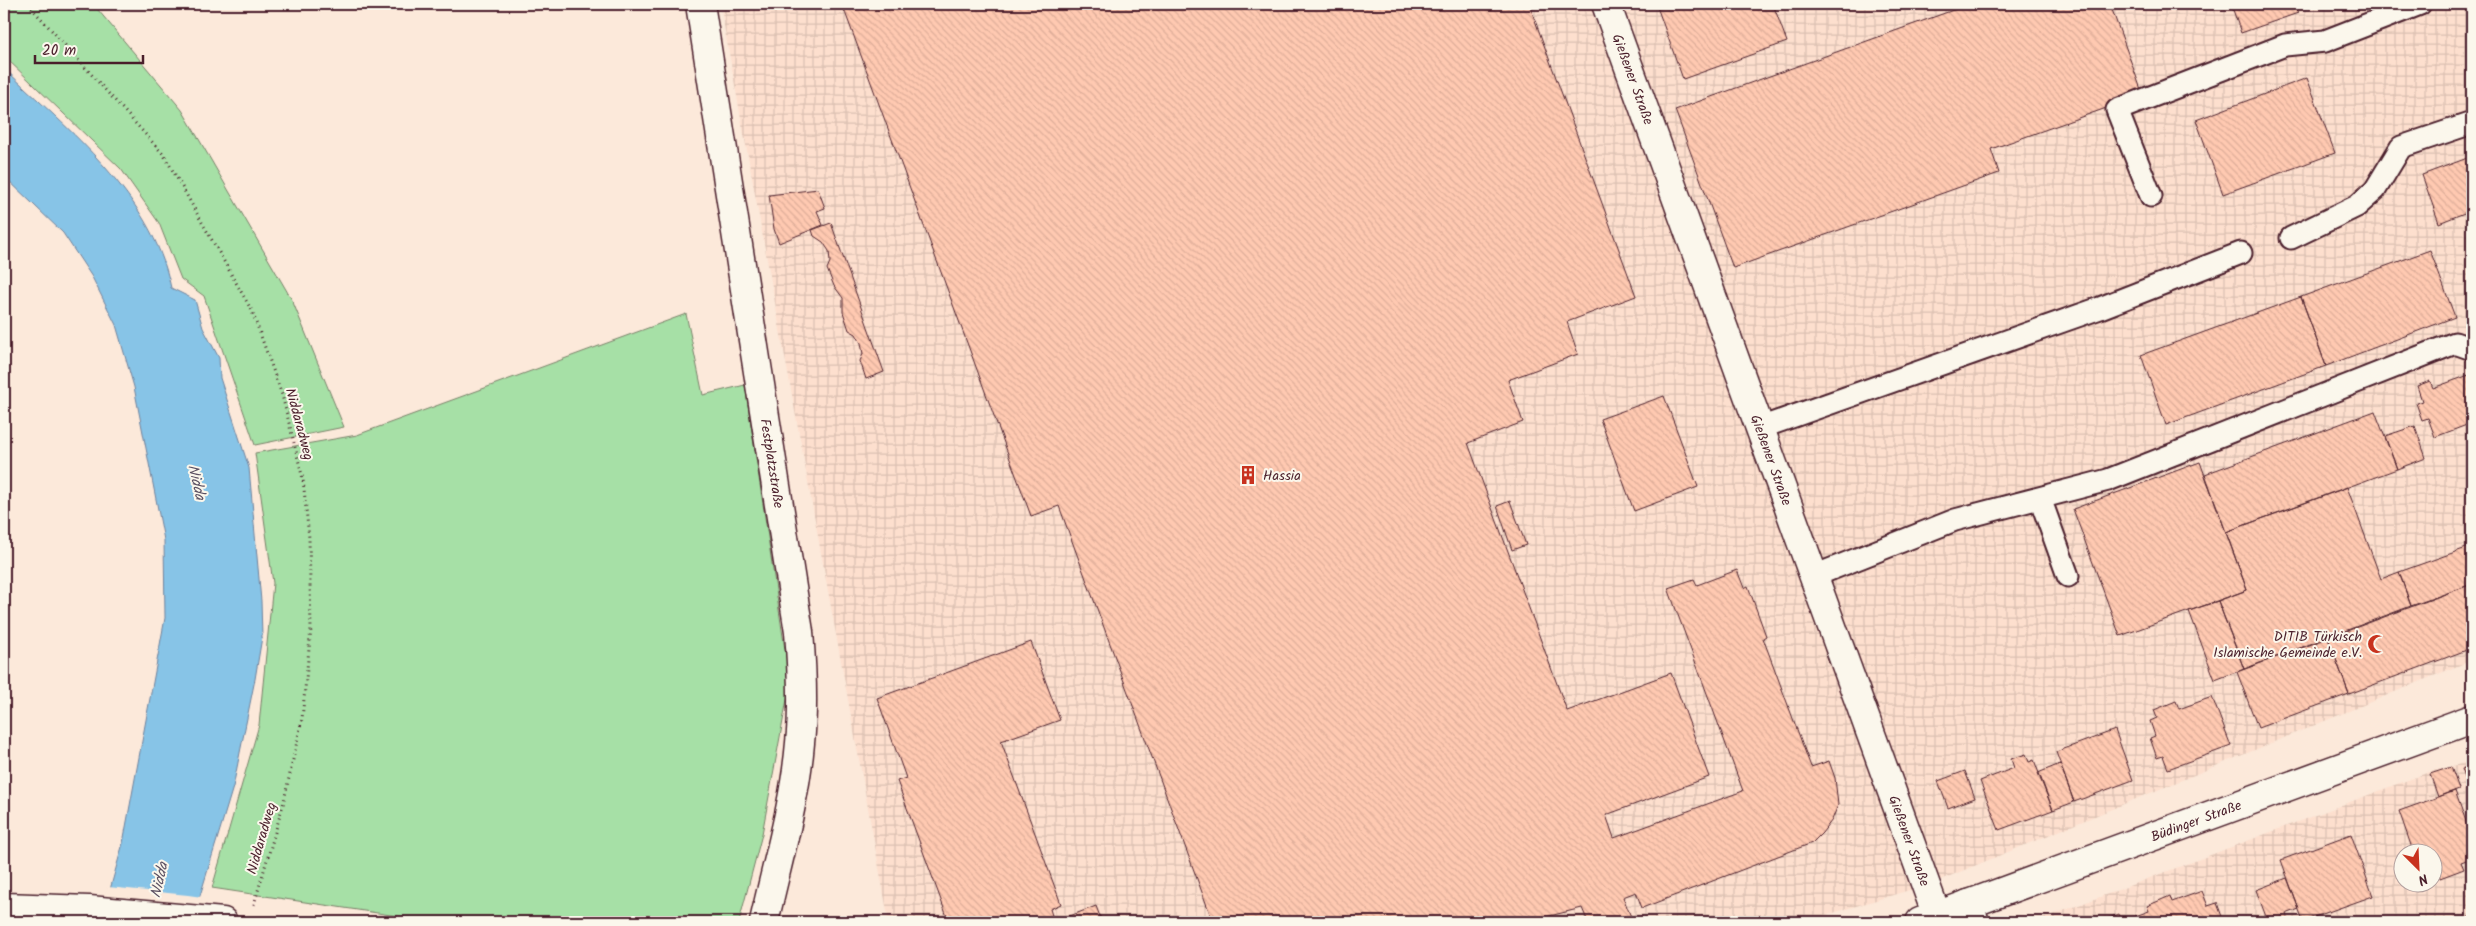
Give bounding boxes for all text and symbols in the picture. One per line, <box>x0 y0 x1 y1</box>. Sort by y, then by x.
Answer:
street label: Gießener Straße <box>1606 31 1659 129</box>
scale bar <box>35 32 142 64</box>
text: 20 m <box>42 39 76 63</box>
street label: Niddaradweg <box>279 386 319 463</box>
street label: Gießener Straße <box>1744 412 1797 509</box>
street label: Festplatzstraße <box>754 417 789 511</box>
water label: Nidda <box>180 462 212 503</box>
building icon: Hassia <box>1237 464 1259 486</box>
place label: Hassia <box>1263 465 1301 487</box>
place label: DITIB Türkisch Islamische Gemeinde e.V. <box>2213 626 2362 664</box>
mosque icon: DITIB Türkisch Islamische Gemeinde e.V. <box>2366 633 2388 655</box>
street label: Gießener Straße <box>1882 792 1936 890</box>
street label: Büdinger Straße <box>2148 794 2245 848</box>
street label: Niddaradweg <box>241 800 283 877</box>
north arrow <box>2394 844 2444 894</box>
water label: Nidda <box>144 859 176 900</box>
text: N <box>2414 867 2431 891</box>

